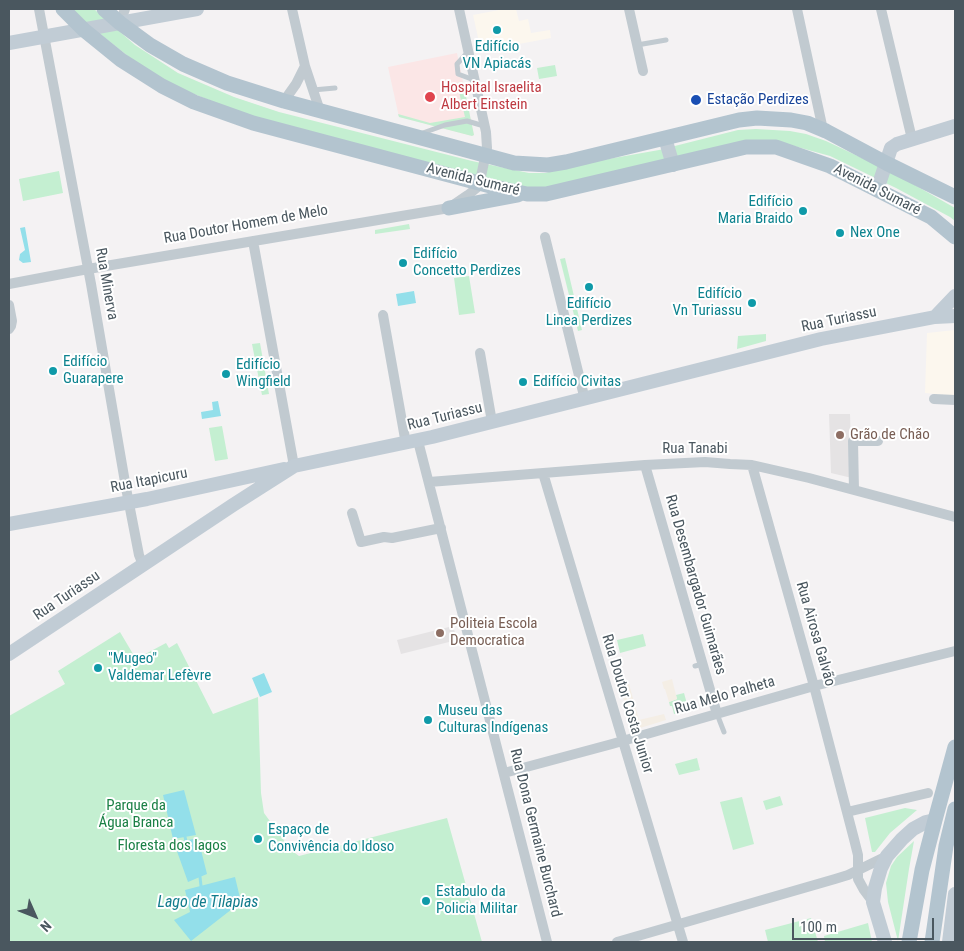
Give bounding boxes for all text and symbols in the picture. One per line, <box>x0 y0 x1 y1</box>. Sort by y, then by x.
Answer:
marker: Edifício VN Apiacás <box>491 24 503 36</box>
place label: Edifício VN Apiacás <box>463 38 531 73</box>
place label: Hospital Israelita Albert Einstein <box>441 79 542 114</box>
marker: Hospital Israelita Albert Einstein <box>423 90 437 104</box>
place label: Estação Perdizes <box>707 91 809 109</box>
marker: Estação Perdizes <box>689 93 703 107</box>
street label: Avenida Sumaré <box>425 160 521 200</box>
street label: Avenida Sumaré <box>830 160 924 220</box>
place label: Edifício Maria Braido <box>718 193 793 228</box>
street label: Rua Doutor Homem de Melo <box>163 202 329 248</box>
marker: Edifício Maria Braido <box>797 205 809 217</box>
place label: Nex One <box>850 224 900 242</box>
marker: Nex One <box>834 227 846 239</box>
place label: Edifício Concetto Perdizes <box>413 245 521 280</box>
street label: Rua Minerva <box>91 246 121 322</box>
marker: Edifício Concetto Perdizes <box>397 257 409 269</box>
marker: Edifício Linea Perdizes <box>583 281 595 293</box>
place label: Edifício Vn Turiassu <box>672 285 742 320</box>
place label: Edifício Linea Perdizes <box>546 295 632 330</box>
marker: Edifício Vn Turiassu <box>746 297 758 309</box>
street label: Rua Turiassu <box>800 303 878 337</box>
place label: Edifício Guarapere <box>63 353 124 388</box>
place label: Edifício Wingfield <box>236 356 291 391</box>
marker: Edifício Guarapere <box>47 365 59 377</box>
marker: Edifício Wingfield <box>220 368 232 380</box>
place label: Edifício Civitas <box>533 373 621 391</box>
marker: Edifício Civitas <box>517 376 529 388</box>
street label: Rua Turiassu <box>406 399 484 435</box>
place label: Grão de Chão <box>850 426 930 444</box>
marker: Grão de Chão <box>834 429 846 441</box>
street label: Rua Tanabi <box>662 440 728 458</box>
street label: Rua Itapicuru <box>109 465 189 497</box>
street label: Rua Desembargador Guimarães <box>661 493 729 677</box>
street label: Rua Turiassu <box>30 567 104 625</box>
street label: Rua Airosa Galvão <box>791 580 839 688</box>
place label: Politeia Escola Democratica <box>450 615 538 650</box>
marker: Politeia Escola Democratica <box>434 627 446 639</box>
street label: Rua Doutor Costa Junior <box>597 632 657 776</box>
place label: "Mugeo" Valdemar Lefèvre <box>108 650 211 685</box>
marker: "Mugeo" Valdemar Lefèvre <box>92 662 104 674</box>
street label: Rua Melo Palheta <box>673 673 777 719</box>
place label: Museu das Culturas Indígenas <box>438 702 548 737</box>
marker: Museu das Culturas Indígenas <box>422 714 434 726</box>
street label: Rua Dona Germaine Burchard <box>505 747 565 919</box>
park label: Parque da Água Branca <box>99 797 173 832</box>
place label: Espaço de Convivência do Idoso <box>268 821 394 856</box>
marker: Espaço de Convivência do Idoso <box>252 833 264 845</box>
park label: Floresta dos lagos <box>117 837 227 855</box>
place label: Estabulo da Policia Militar <box>436 883 517 918</box>
north arrow <box>10 891 60 941</box>
water label: Lago de Tilapias <box>158 893 258 913</box>
marker: Estabulo da Policia Militar <box>420 895 432 907</box>
scale bar <box>794 908 936 940</box>
text: N <box>37 918 55 935</box>
text: 100 m <box>800 918 837 936</box>

